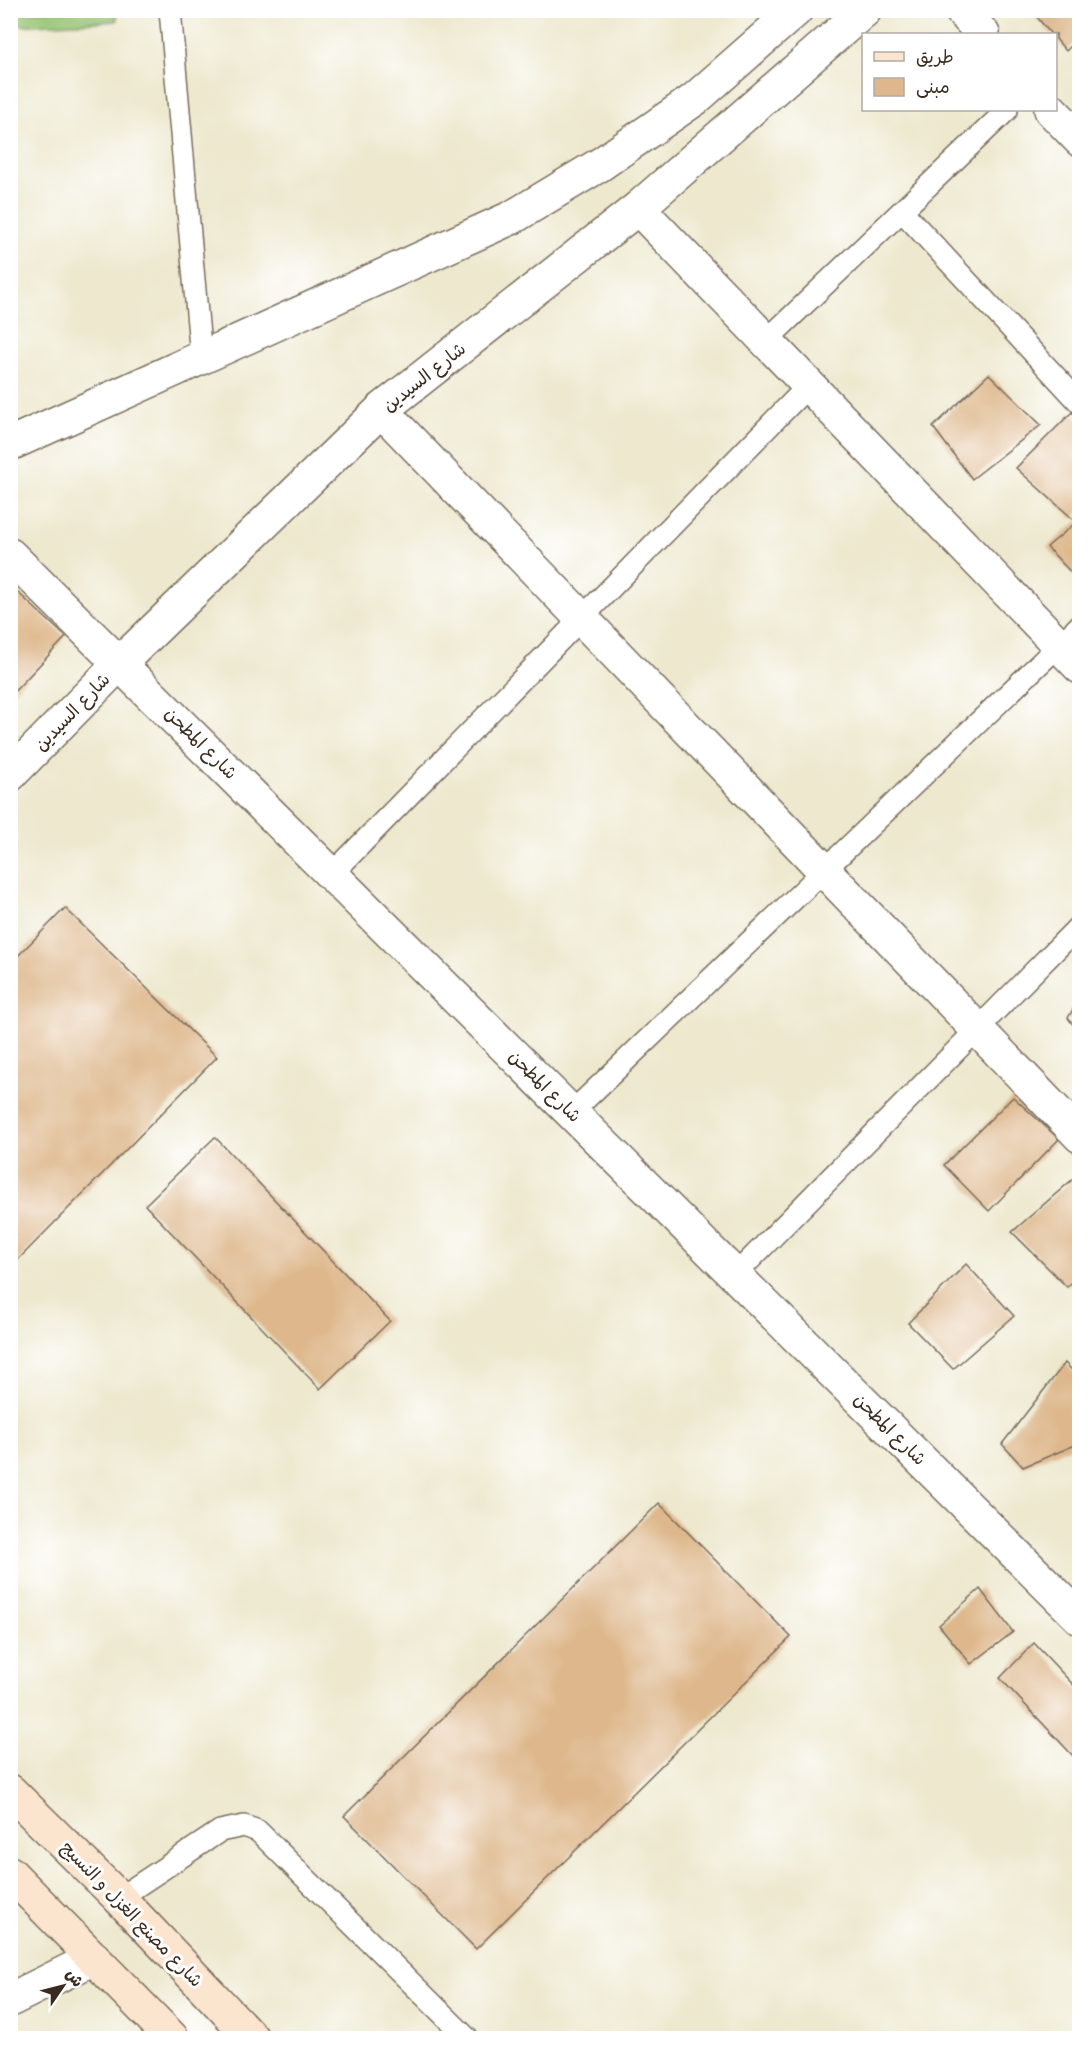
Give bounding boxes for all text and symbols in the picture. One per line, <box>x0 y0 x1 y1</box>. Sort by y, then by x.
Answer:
legend <box>862 33 1057 111</box>
text: طريق <box>916 47 954 68</box>
text: مبنى <box>916 77 950 98</box>
street label: شارع السيدين <box>379 338 471 417</box>
street label: شارع السيدين <box>30 669 115 756</box>
street label: شارع المطحن <box>159 703 241 785</box>
street label: شارع المطحن <box>503 1046 585 1128</box>
street label: شارع المطحن <box>848 1389 930 1471</box>
street label: شارع مصنع الغزل و النسيج <box>57 1837 207 1991</box>
north arrow <box>33 1956 93 2016</box>

